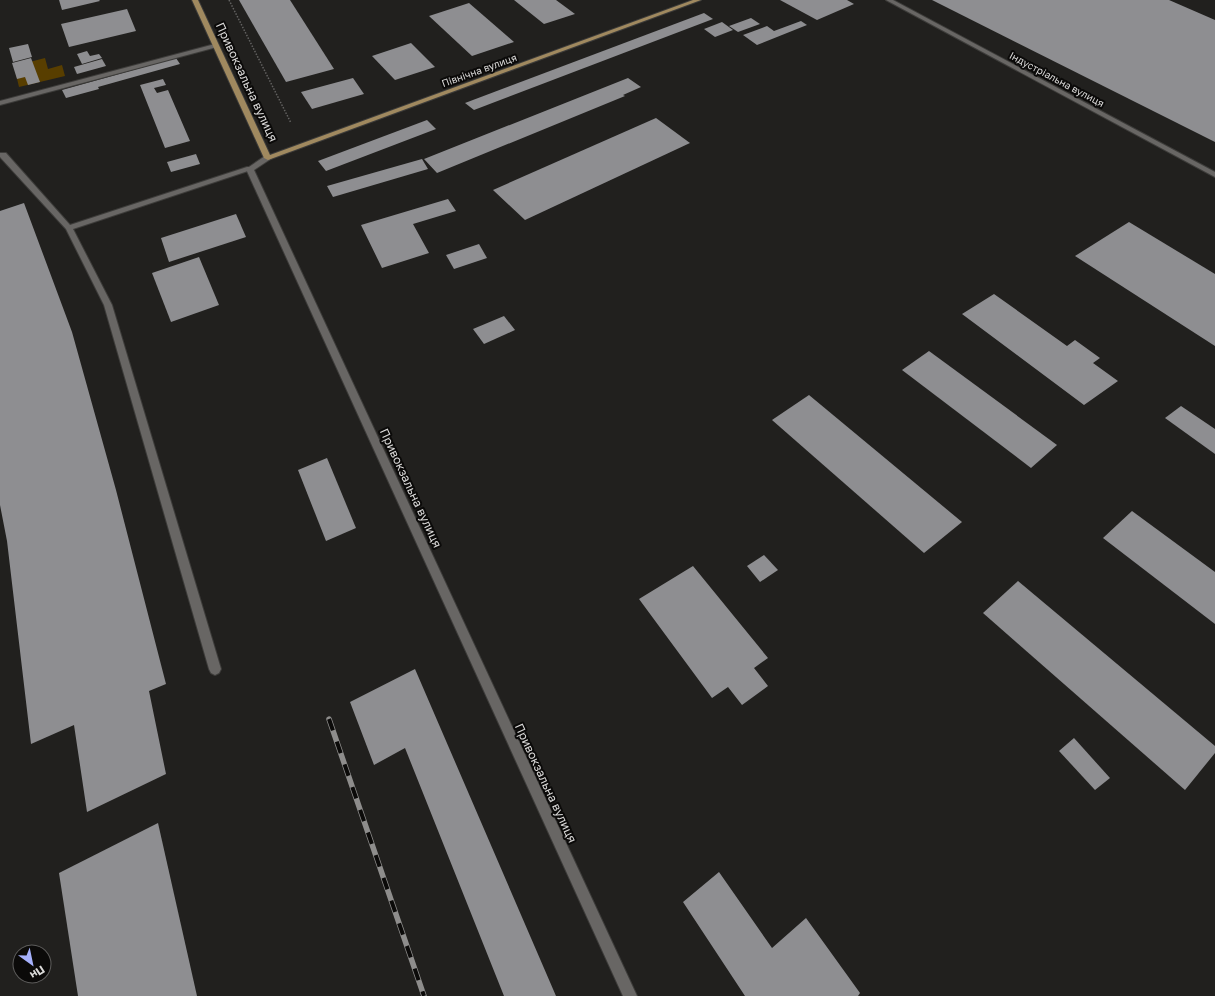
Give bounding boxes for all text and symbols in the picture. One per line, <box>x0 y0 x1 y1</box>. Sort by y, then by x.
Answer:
street label: Привокзальна вулиця <box>213 20 281 144</box>
street label: Індустріальна вулиця <box>1008 49 1106 109</box>
street label: Північна вулиця <box>440 51 518 89</box>
street label: Привокзальна вулиця <box>377 426 445 550</box>
street label: Привокзальна вулиця <box>512 721 580 845</box>
north arrow <box>12 944 52 984</box>
text: Пн <box>28 963 48 982</box>

